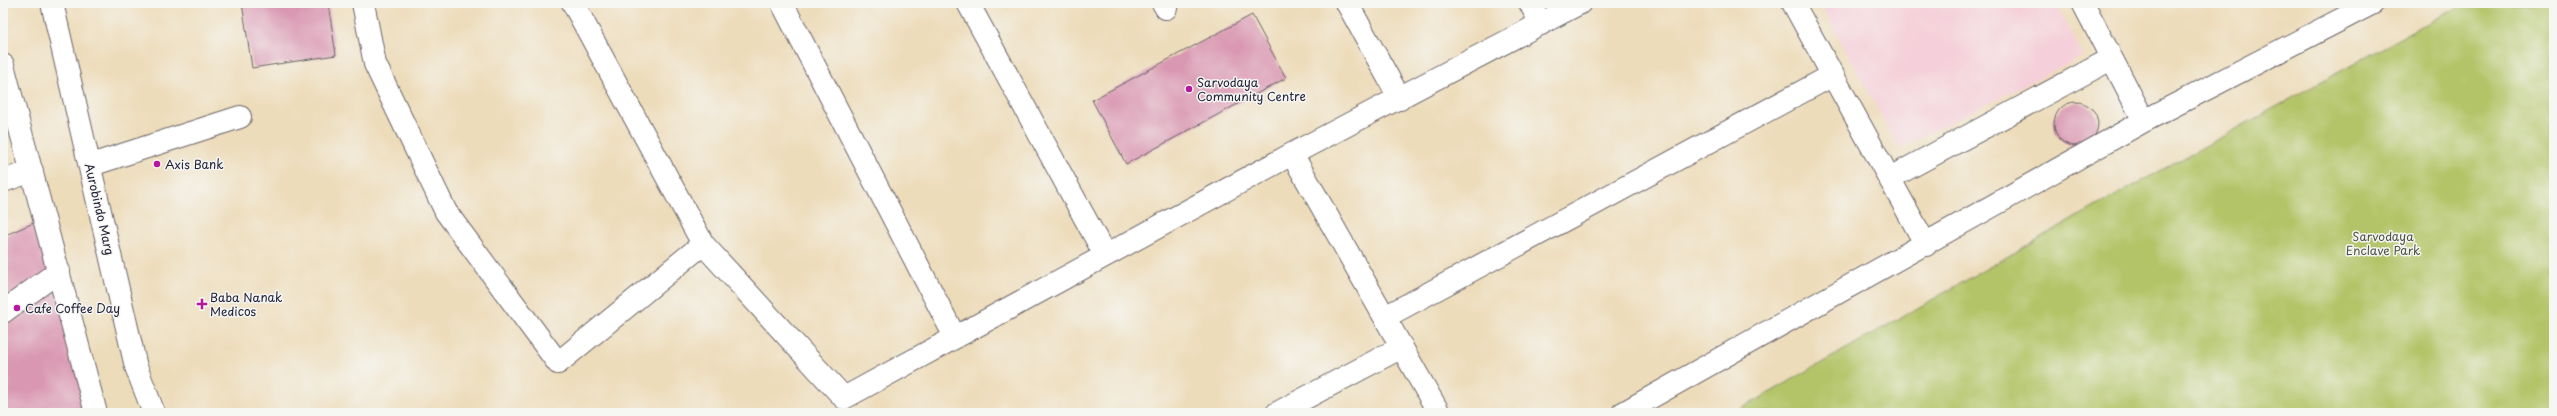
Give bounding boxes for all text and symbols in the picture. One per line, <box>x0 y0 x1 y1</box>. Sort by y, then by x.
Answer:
place label: Sarvodaya Community Centre <box>1197 73 1306 105</box>
marker: Sarvodaya Community Centre <box>1184 84 1194 94</box>
place label: Axis Bank <box>165 155 224 173</box>
marker: Axis Bank <box>152 159 162 169</box>
street label: Aurobindo Marg <box>81 161 119 257</box>
park label: Sarvodaya Enclave Park <box>2346 227 2420 259</box>
place label: Baba Nanak Medicos <box>210 288 282 320</box>
place label: Cafe Coffee Day <box>25 299 120 317</box>
marker: Baba Nanak Medicos <box>197 299 207 309</box>
marker: Cafe Coffee Day <box>12 303 22 313</box>

